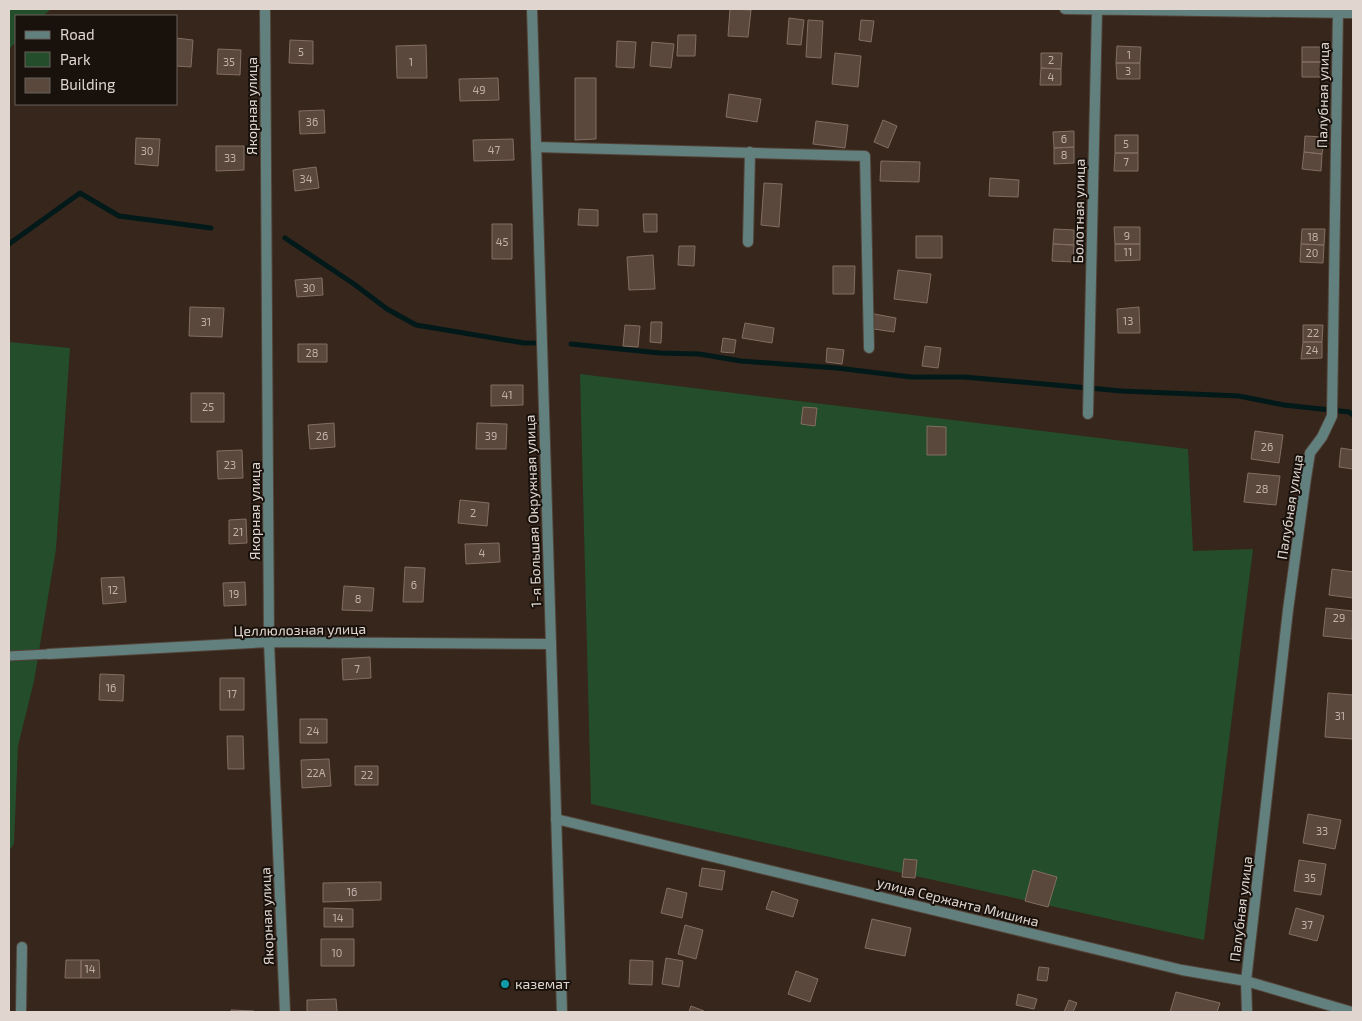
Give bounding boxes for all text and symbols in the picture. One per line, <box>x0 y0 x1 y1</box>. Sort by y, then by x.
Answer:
legend <box>15 15 178 105</box>
text: Road <box>60 25 95 43</box>
street label: Палубная улица <box>1313 42 1332 148</box>
house number: 5 <box>298 45 304 58</box>
house number: 1 <box>1127 48 1131 61</box>
text: Park <box>60 50 91 68</box>
house number: 2 <box>1048 53 1054 66</box>
house number: 35 <box>223 55 235 68</box>
house number: 1 <box>409 55 413 68</box>
street label: Якорная улица <box>243 57 260 155</box>
house number: 3 <box>1125 64 1131 77</box>
house number: 4 <box>1048 70 1055 83</box>
text: Building <box>60 75 116 93</box>
house number: 49 <box>472 83 486 96</box>
house number: 36 <box>306 115 318 128</box>
house number: 6 <box>1061 132 1067 145</box>
house number: 5 <box>1123 137 1129 150</box>
house number: 47 <box>488 143 501 156</box>
house number: 30 <box>141 144 153 157</box>
house number: 8 <box>1061 148 1067 161</box>
house number: 33 <box>224 151 236 164</box>
house number: 7 <box>1123 155 1129 168</box>
street label: Болотная улица <box>1069 159 1088 263</box>
house number: 34 <box>300 172 313 185</box>
house number: 9 <box>1124 229 1130 242</box>
house number: 18 <box>1307 230 1319 243</box>
house number: 45 <box>496 235 508 248</box>
house number: 11 <box>1124 245 1132 258</box>
house number: 20 <box>1306 246 1318 259</box>
house number: 30 <box>303 281 315 294</box>
house number: 13 <box>1123 314 1133 327</box>
house number: 31 <box>201 315 211 328</box>
house number: 22 <box>1307 326 1319 339</box>
house number: 24 <box>1306 343 1319 356</box>
house number: 28 <box>306 346 318 359</box>
house number: 41 <box>501 388 513 401</box>
house number: 25 <box>202 400 214 413</box>
street label: 1-я Большая Окружная улица <box>521 414 544 608</box>
house number: 26 <box>316 429 328 442</box>
house number: 39 <box>485 429 497 442</box>
house number: 26 <box>1261 440 1273 453</box>
street label: Палубная улица <box>1273 453 1306 561</box>
house number: 23 <box>224 458 236 471</box>
street label: Якорная улица <box>246 462 263 560</box>
house number: 28 <box>1256 482 1268 495</box>
house number: 2 <box>470 506 476 519</box>
house number: 21 <box>233 525 243 538</box>
house number: 4 <box>479 546 486 559</box>
house number: 6 <box>411 578 417 591</box>
house number: 12 <box>108 583 118 596</box>
house number: 19 <box>229 587 239 600</box>
house number: 8 <box>355 592 361 605</box>
house number: 29 <box>1333 611 1345 624</box>
street label: Целлюлозная улица <box>234 620 366 639</box>
house number: 7 <box>354 662 360 675</box>
house number: 16 <box>106 681 116 694</box>
house number: 17 <box>227 687 237 700</box>
house number: 31 <box>1335 709 1345 722</box>
house number: 24 <box>307 724 320 737</box>
house number: 22А <box>306 766 326 779</box>
house number: 22 <box>361 768 373 781</box>
house number: 33 <box>1316 824 1328 837</box>
street label: Палубная улица <box>1226 855 1255 963</box>
street label: Якорная улица <box>256 867 277 965</box>
house number: 35 <box>1304 871 1316 884</box>
street label: улица Сержанта Мишина <box>875 873 1041 930</box>
house number: 16 <box>347 885 357 898</box>
house number: 14 <box>332 911 344 924</box>
house number: 37 <box>1301 918 1313 931</box>
house number: 10 <box>331 946 343 959</box>
house number: 14 <box>84 962 96 975</box>
place label: каземат <box>515 975 570 992</box>
marker: каземат <box>499 978 511 990</box>

